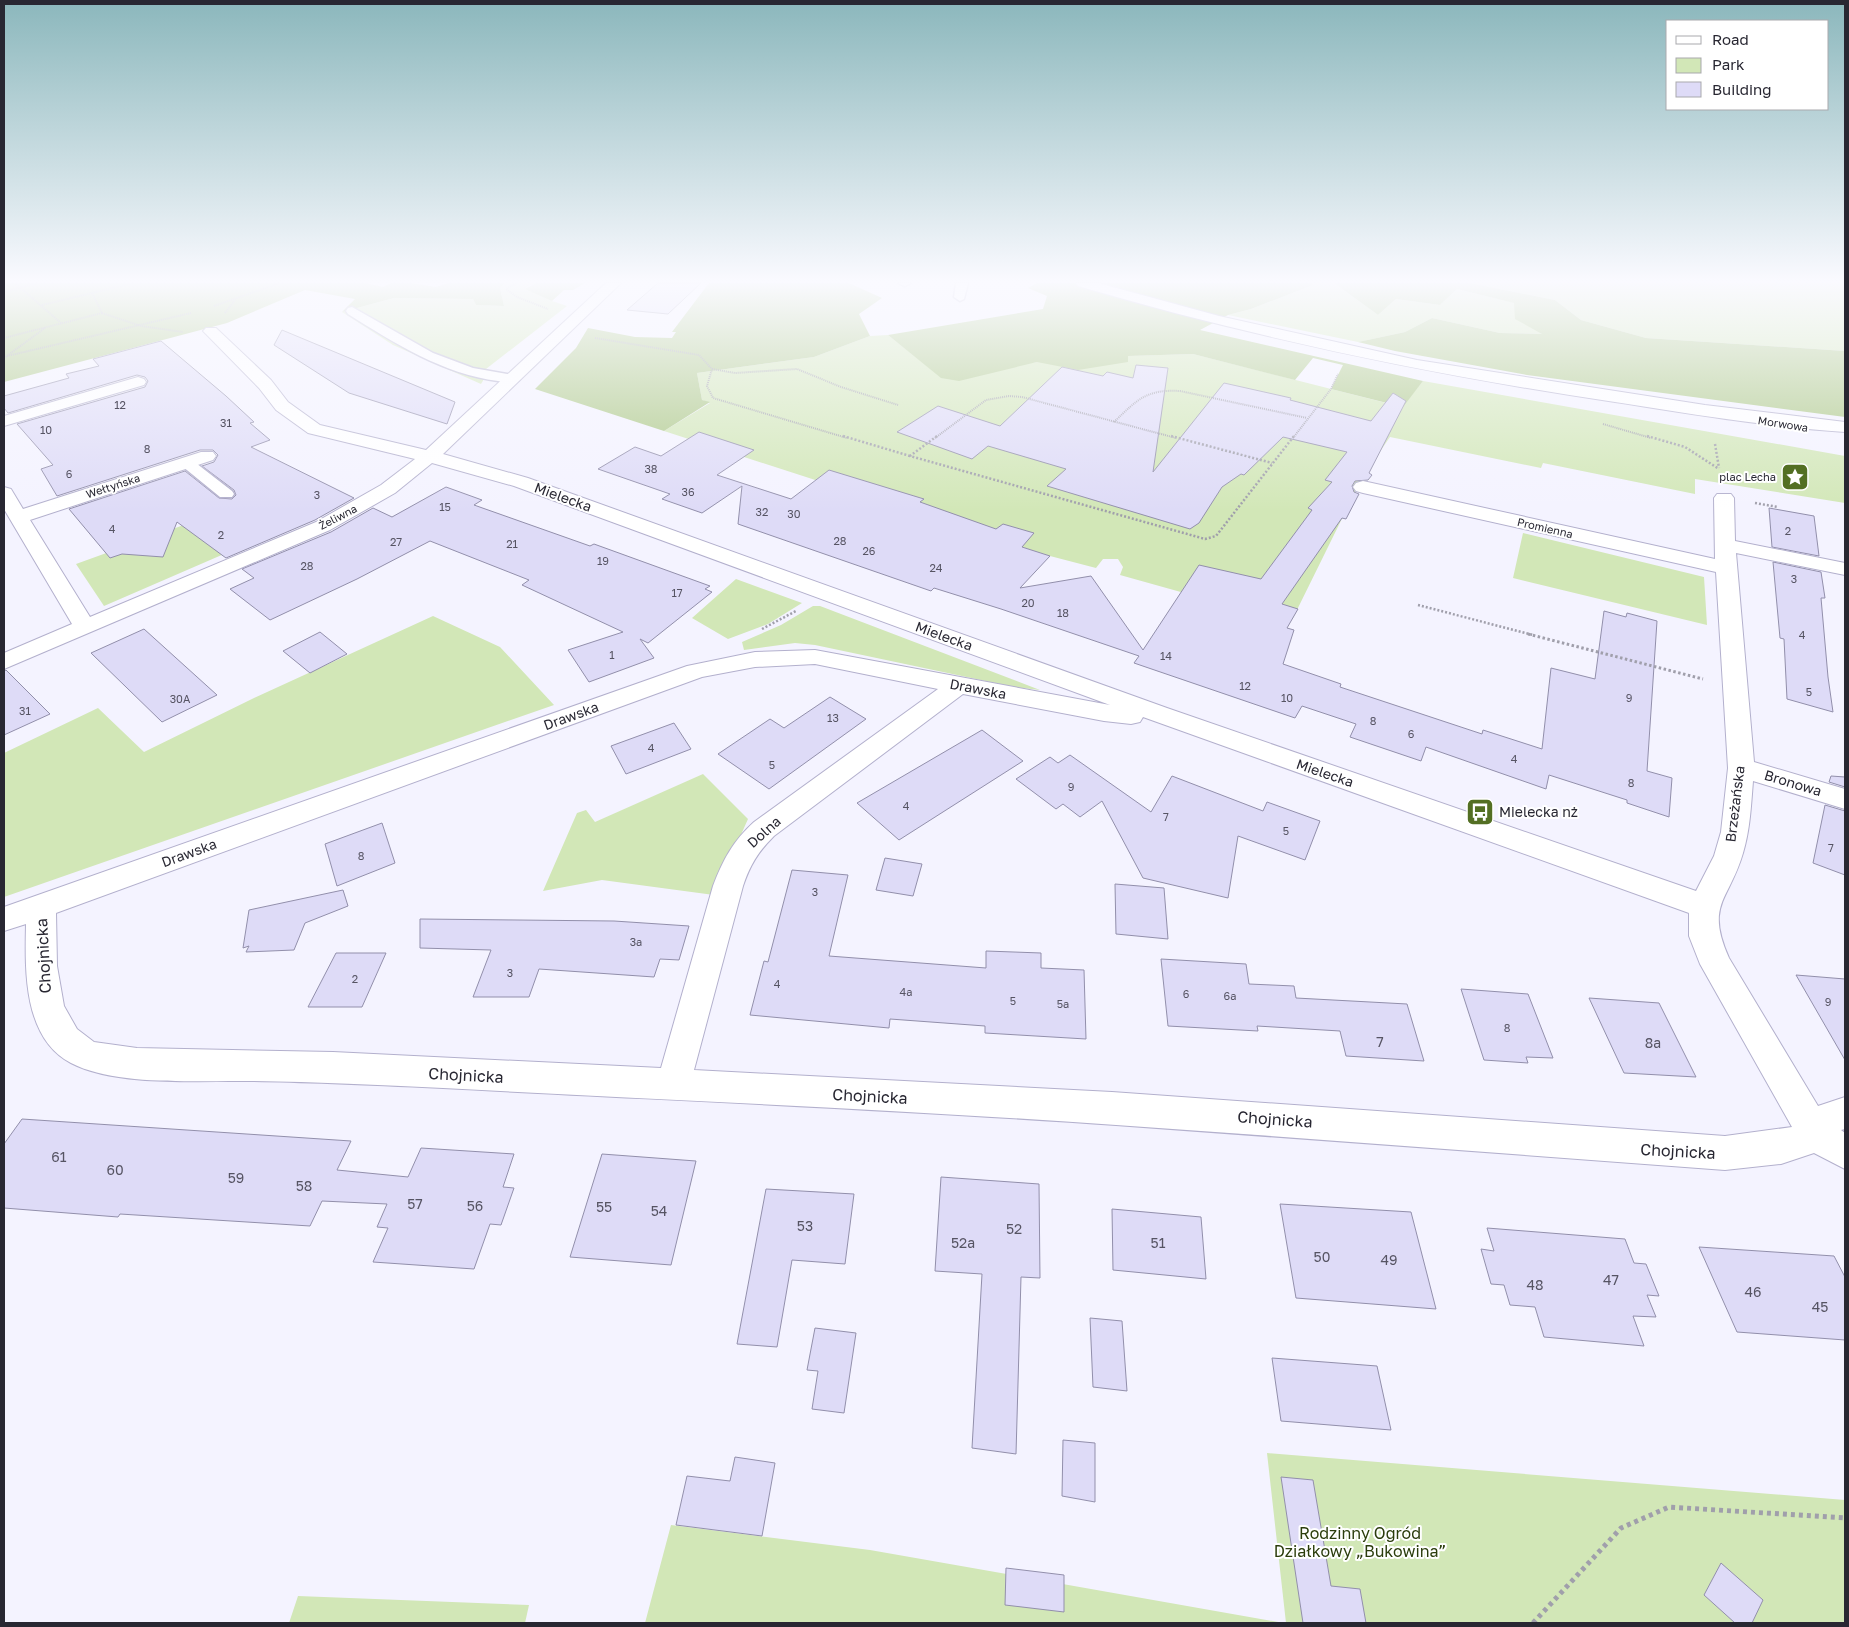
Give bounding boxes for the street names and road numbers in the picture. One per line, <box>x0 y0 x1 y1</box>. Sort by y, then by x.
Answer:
street label: Morwowa <box>1757 413 1809 434</box>
street label: Wełtyńska <box>84 471 142 500</box>
street label: Mielecka <box>532 478 594 515</box>
street label: Żeliwna <box>317 501 359 532</box>
street label: Promienna <box>1516 515 1574 540</box>
street label: Mielecka <box>913 617 975 654</box>
street label: Drawska <box>948 675 1008 702</box>
street label: Drawska <box>541 698 601 733</box>
street label: Mielecka <box>1294 755 1356 790</box>
street label: Brzeżańska <box>1721 765 1748 843</box>
street label: Bronowa <box>1762 766 1824 799</box>
street label: Dolna <box>743 812 784 851</box>
street label: Drawska <box>159 835 219 870</box>
street label: Chojnicka <box>31 918 55 994</box>
street label: Chojnicka <box>428 1063 504 1087</box>
street label: Chojnicka <box>832 1084 908 1108</box>
street label: Chojnicka <box>1237 1106 1313 1132</box>
street label: Chojnicka <box>1640 1139 1716 1163</box>

